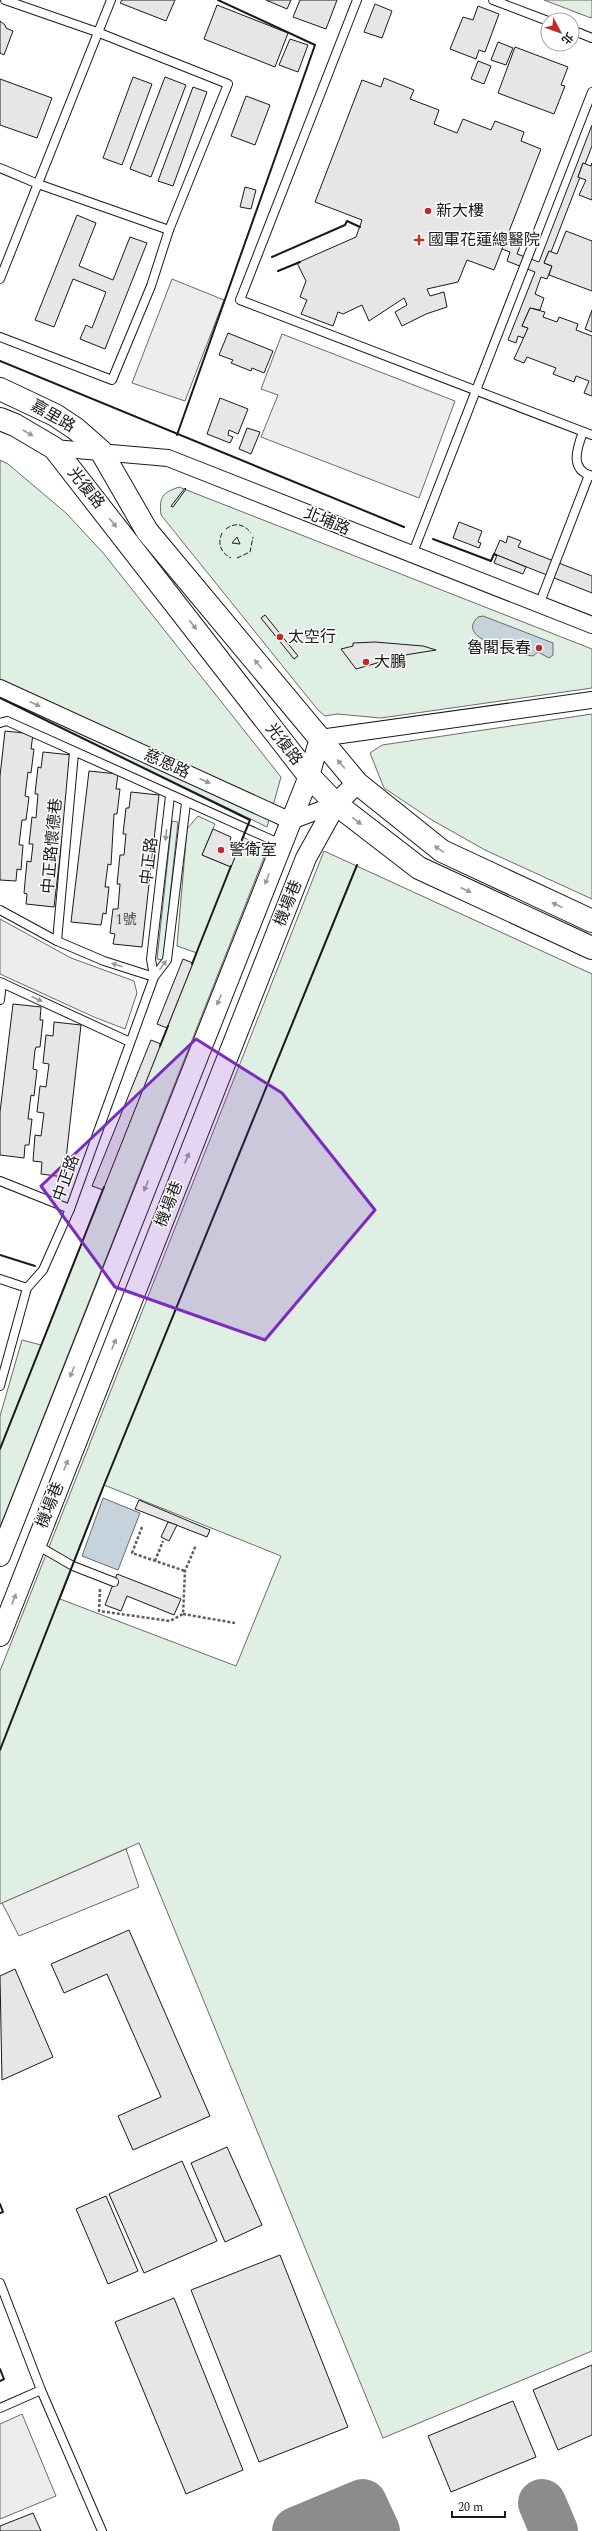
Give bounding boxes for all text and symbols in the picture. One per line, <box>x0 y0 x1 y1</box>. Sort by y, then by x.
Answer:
north arrow <box>540 12 580 52</box>
text: 北 <box>557 29 577 48</box>
place label: 新大樓 <box>436 199 484 223</box>
marker: 新大樓 <box>423 206 433 216</box>
place label: 國軍花蓮總醫院 <box>428 228 540 252</box>
marker: 國軍花蓮總醫院 <box>413 234 425 246</box>
street label: 嘉里路 <box>26 394 80 438</box>
one-way arrow <box>22 429 34 436</box>
street label: 光復路 <box>62 462 110 514</box>
street label: 北埔路 <box>300 501 354 541</box>
one-way arrow <box>109 517 118 528</box>
one-way arrow <box>189 620 197 631</box>
place label: 太空行 <box>288 625 336 649</box>
marker: 太空行 <box>275 632 285 642</box>
place label: 魯閣長春 <box>467 636 531 660</box>
marker: 魯閣長春 <box>534 643 544 653</box>
place label: 大鵬 <box>374 650 406 674</box>
marker: 大鵬 <box>361 657 371 667</box>
one-way arrow <box>254 659 263 669</box>
one-way arrow <box>30 701 41 707</box>
street label: 光復路 <box>260 718 308 770</box>
street label: 慈恩路 <box>140 743 194 785</box>
one-way arrow <box>337 759 346 769</box>
one-way arrow <box>199 778 210 784</box>
street label: 中正路懷德巷 <box>36 797 68 895</box>
one-way arrow <box>352 816 363 825</box>
one-way arrow <box>163 829 169 841</box>
street label: 中正路 <box>134 836 164 886</box>
place label: 警衛室 <box>229 838 277 862</box>
marker: 警衛室 <box>216 845 226 855</box>
one-way arrow <box>434 845 445 853</box>
one-way arrow <box>263 874 269 886</box>
street label: 機場巷 <box>268 876 308 930</box>
one-way arrow <box>461 887 472 893</box>
one-way arrow <box>550 901 562 907</box>
house number: 1號 <box>116 909 137 930</box>
one-way arrow <box>159 960 167 971</box>
one-way arrow <box>111 962 123 968</box>
one-way arrow <box>216 995 222 1006</box>
one-way arrow <box>32 996 43 1002</box>
street label: 中正路 <box>47 1151 85 1205</box>
one-way arrow <box>185 1151 191 1163</box>
street label: 機場巷 <box>149 1177 189 1231</box>
one-way arrow <box>142 1181 148 1193</box>
one-way arrow <box>111 1338 117 1350</box>
one-way arrow <box>69 1367 75 1379</box>
one-way arrow <box>64 1458 70 1470</box>
street label: 機場巷 <box>30 1478 70 1532</box>
one-way arrow <box>12 1593 18 1605</box>
scale bar <box>452 2493 505 2519</box>
text: 20 m <box>458 2498 483 2517</box>

